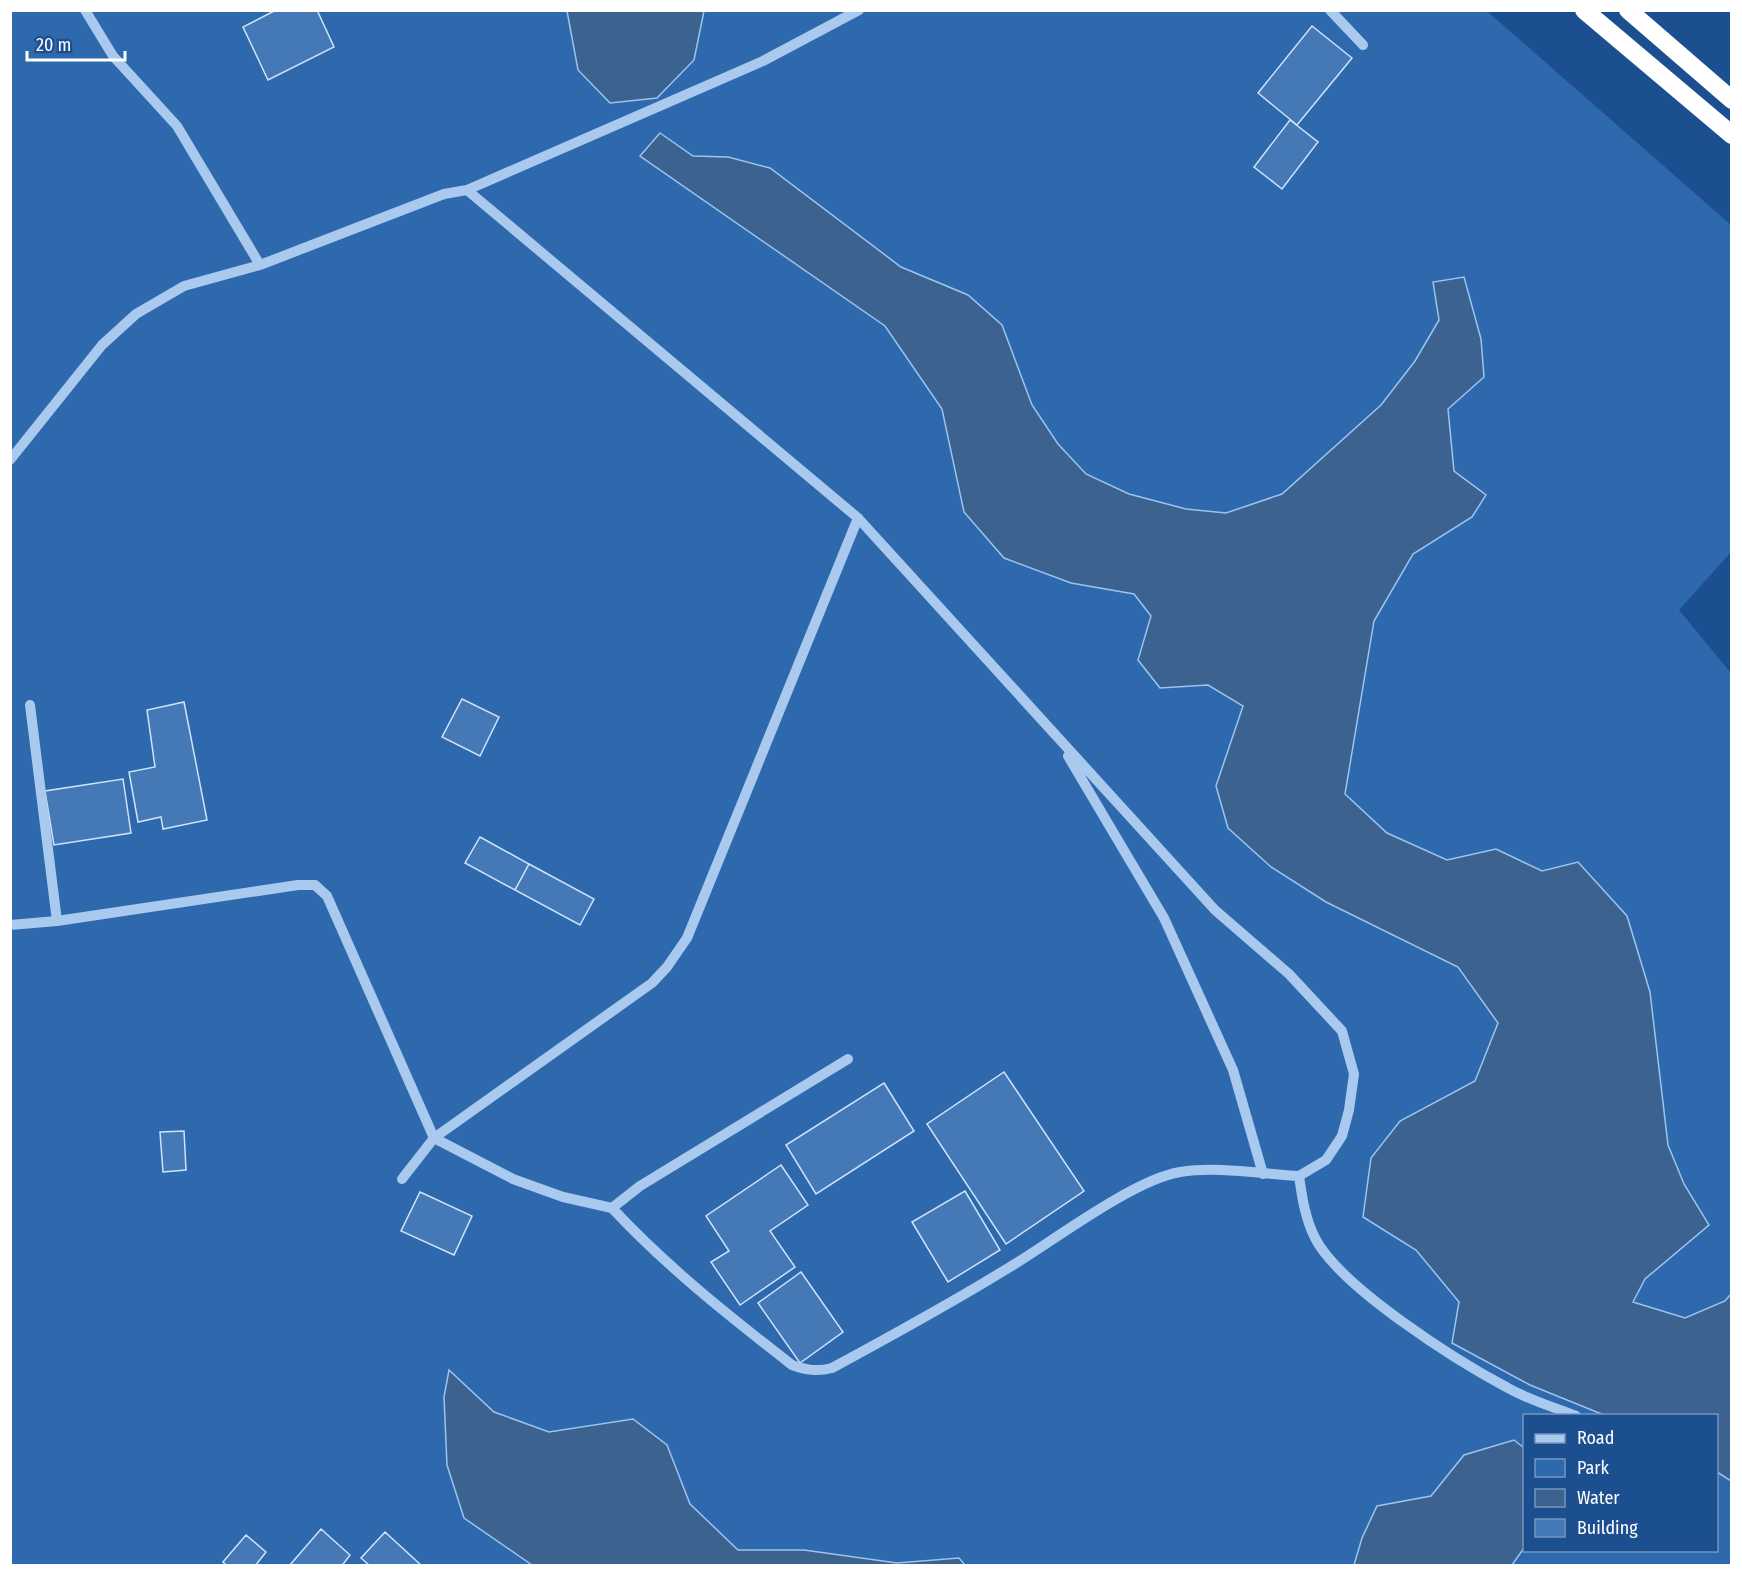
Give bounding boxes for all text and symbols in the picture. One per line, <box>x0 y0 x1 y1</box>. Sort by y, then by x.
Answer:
scale bar <box>27 24 124 62</box>
text: 20 m <box>36 34 71 56</box>
legend <box>1523 1414 1718 1552</box>
text: Road <box>1577 1427 1614 1449</box>
text: Park <box>1577 1457 1610 1479</box>
text: Water <box>1577 1487 1620 1509</box>
text: Building <box>1577 1517 1638 1539</box>

